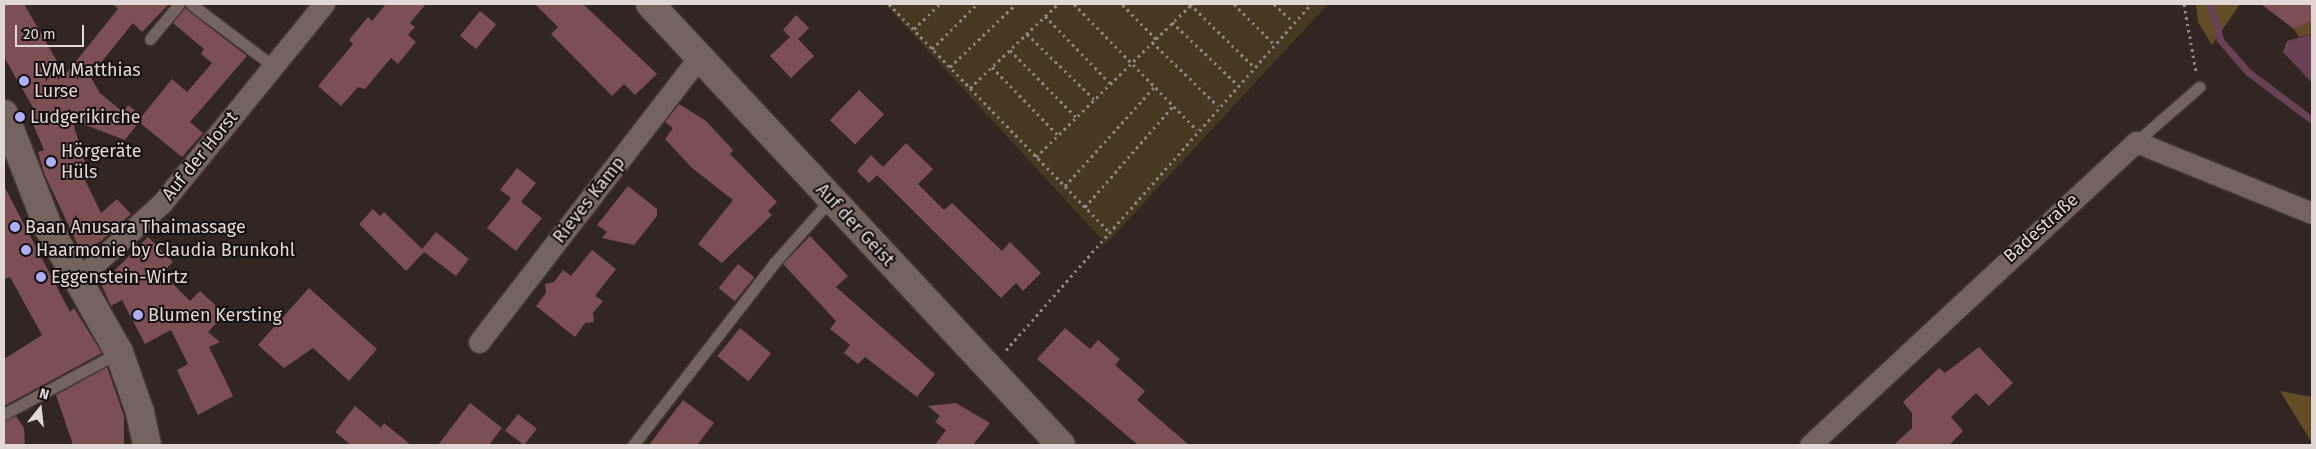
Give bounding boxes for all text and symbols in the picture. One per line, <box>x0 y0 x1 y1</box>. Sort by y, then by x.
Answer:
scale bar <box>18 15 86 47</box>
text: 20 m <box>23 25 56 43</box>
place label: LVM Matthias Lurse <box>34 60 141 102</box>
marker: LVM Matthias Lurse <box>18 75 30 87</box>
place label: Ludgerikirche <box>30 106 141 128</box>
street label: Auf der Horst <box>158 107 242 205</box>
marker: Ludgerikirche <box>14 111 26 123</box>
place label: Hörgeräte Hüls <box>61 141 141 183</box>
street label: Rieves Kamp <box>549 152 629 248</box>
marker: Hörgeräte Hüls <box>45 156 57 168</box>
street label: Auf der Geist <box>811 179 899 271</box>
street label: Badestraße <box>1999 189 2083 267</box>
place label: Baan Anusara Thaimassage <box>25 216 246 238</box>
marker: Baan Anusara Thaimassage <box>9 221 21 233</box>
place label: Haarmonie by Claudia Brunkohl <box>36 239 295 261</box>
marker: Haarmonie by Claudia Brunkohl <box>20 244 32 256</box>
place label: Eggenstein-Wirtz <box>51 266 188 288</box>
marker: Eggenstein-Wirtz <box>35 271 47 283</box>
place label: Blumen Kersting <box>148 304 282 326</box>
marker: Blumen Kersting <box>132 309 144 321</box>
north arrow <box>15 384 65 434</box>
text: N <box>37 385 51 404</box>

